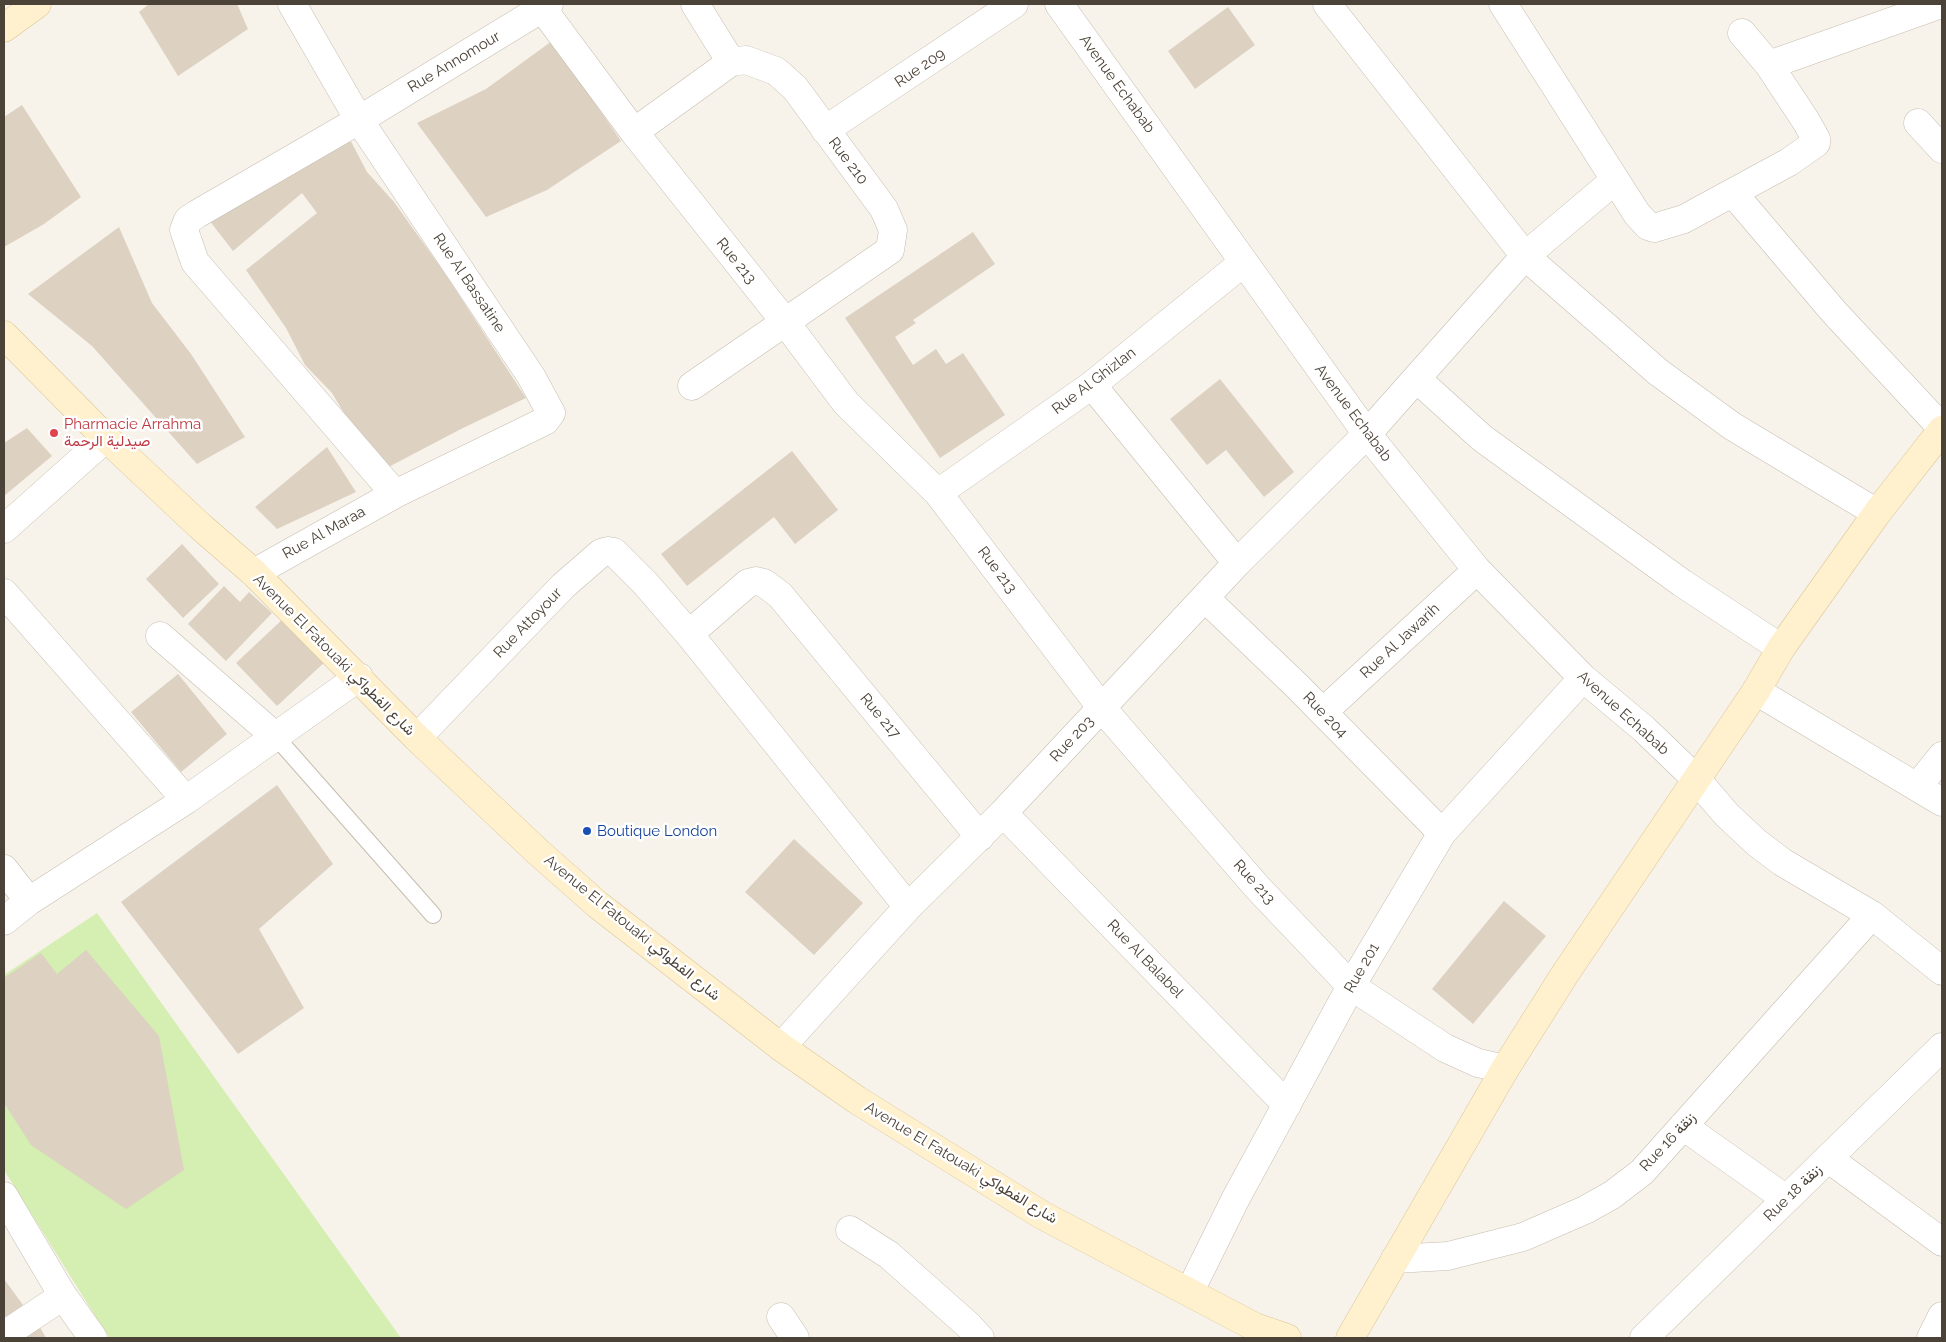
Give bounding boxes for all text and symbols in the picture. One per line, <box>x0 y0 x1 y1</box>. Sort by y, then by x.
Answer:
street label: Rue Annomour <box>405 27 503 97</box>
street label: Avenue Echabab <box>1075 31 1159 137</box>
street label: Rue 209 <box>891 45 949 91</box>
street label: Rue 210 <box>824 134 872 188</box>
street label: Rue Al Bassatine <box>429 230 509 336</box>
street label: Rue 213 <box>712 235 760 287</box>
street label: Rue Al Ghizlan <box>1048 344 1140 418</box>
street label: Avenue Echabab <box>1311 361 1395 465</box>
place label: Pharmacie Arrahma صيدلية الرحمة <box>64 415 201 450</box>
marker: Pharmacie Arrahma صيدلية الرحمة <box>48 427 60 439</box>
street label: Rue Al Maraa <box>279 503 369 563</box>
street label: Rue 213 <box>974 543 1020 597</box>
street label: Avenue El Fatouaki شارع الفطواكي <box>249 570 419 740</box>
street label: Rue Attoyour <box>490 584 566 662</box>
street label: Rue Al Jawarih <box>1357 600 1443 682</box>
street label: Avenue Echabab <box>1573 667 1673 759</box>
street label: Rue 204 <box>1299 688 1351 742</box>
street label: Rue 217 <box>856 690 904 742</box>
street label: Rue 203 <box>1046 712 1098 766</box>
place label: Boutique London <box>597 822 717 840</box>
marker: Boutique London <box>581 825 593 837</box>
street label: Avenue El Fatouaki شارع الفطواكي <box>540 851 724 1005</box>
street label: Rue 213 <box>1229 856 1279 908</box>
street label: Rue Al Balabel <box>1103 916 1187 1002</box>
street label: Rue 201 <box>1341 940 1383 996</box>
street label: Avenue El Fatouaki شارع الفطواكي <box>862 1098 1060 1228</box>
street label: Rue 16 زنقة <box>1636 1109 1700 1175</box>
street label: Rue 18 زنقة <box>1760 1161 1826 1225</box>

